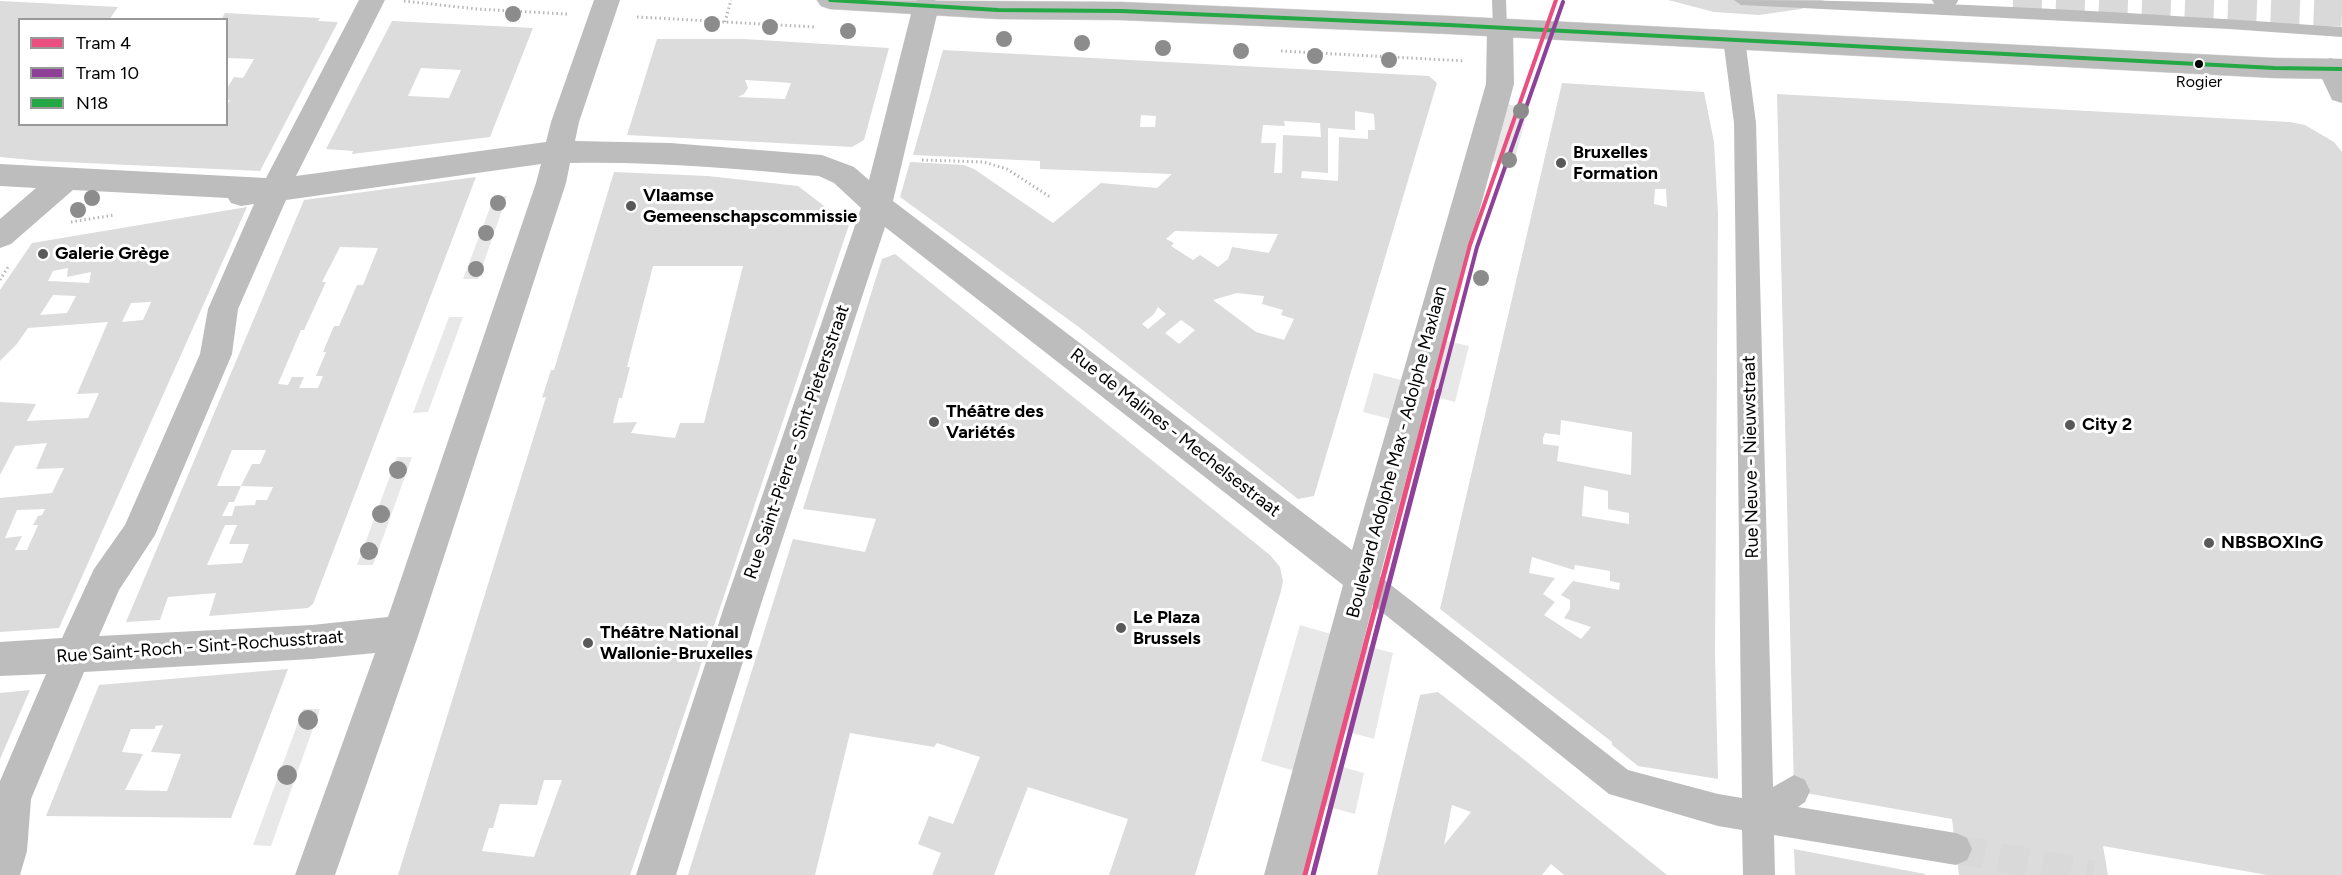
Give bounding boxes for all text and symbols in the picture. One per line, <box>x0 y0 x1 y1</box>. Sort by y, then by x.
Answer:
legend <box>18 18 228 126</box>
text: Tram 4 <box>76 32 131 54</box>
marker: Rogier <box>2193 58 2205 70</box>
text: Tram 10 <box>76 62 139 84</box>
place label: Rogier <box>2176 72 2222 92</box>
text: N18 <box>76 92 108 114</box>
place label: Bruxelles Formation <box>1573 142 1658 184</box>
marker: Bruxelles Formation <box>1554 156 1568 170</box>
place label: Vlaamse Gemeenschapscommissie <box>643 185 857 228</box>
marker: Vlaamse Gemeenschapscommissie <box>624 199 638 213</box>
place label: Galerie Grège <box>55 243 169 265</box>
marker: Galerie Grège <box>36 247 50 261</box>
street label: Boulevard Adolphe Max - Adolphe Maxlaan <box>1342 284 1452 620</box>
street label: Rue Saint-Pierre - Sint-Pietersstraat <box>740 302 854 582</box>
street label: Rue de Malines - Mechelsestraat <box>1066 344 1284 522</box>
street label: Rue Neuve - Nieuwstraat <box>1738 355 1764 559</box>
place label: Théâtre des Variétés <box>946 401 1044 444</box>
place label: City 2 <box>2082 414 2132 436</box>
marker: Théâtre des Variétés <box>927 415 941 429</box>
marker: City 2 <box>2063 418 2077 432</box>
place label: NBSBOXInG <box>2221 532 2323 554</box>
marker: NBSBOXInG <box>2202 536 2216 550</box>
place label: Le Plaza Brussels <box>1133 607 1201 650</box>
marker: Le Plaza Brussels <box>1114 621 1128 635</box>
place label: Théâtre National Wallonie-Bruxelles <box>600 622 753 664</box>
street label: Rue Saint-Roch - Sint-Rochusstraat <box>56 626 344 668</box>
marker: Théâtre National Wallonie-Bruxelles <box>581 636 595 650</box>

